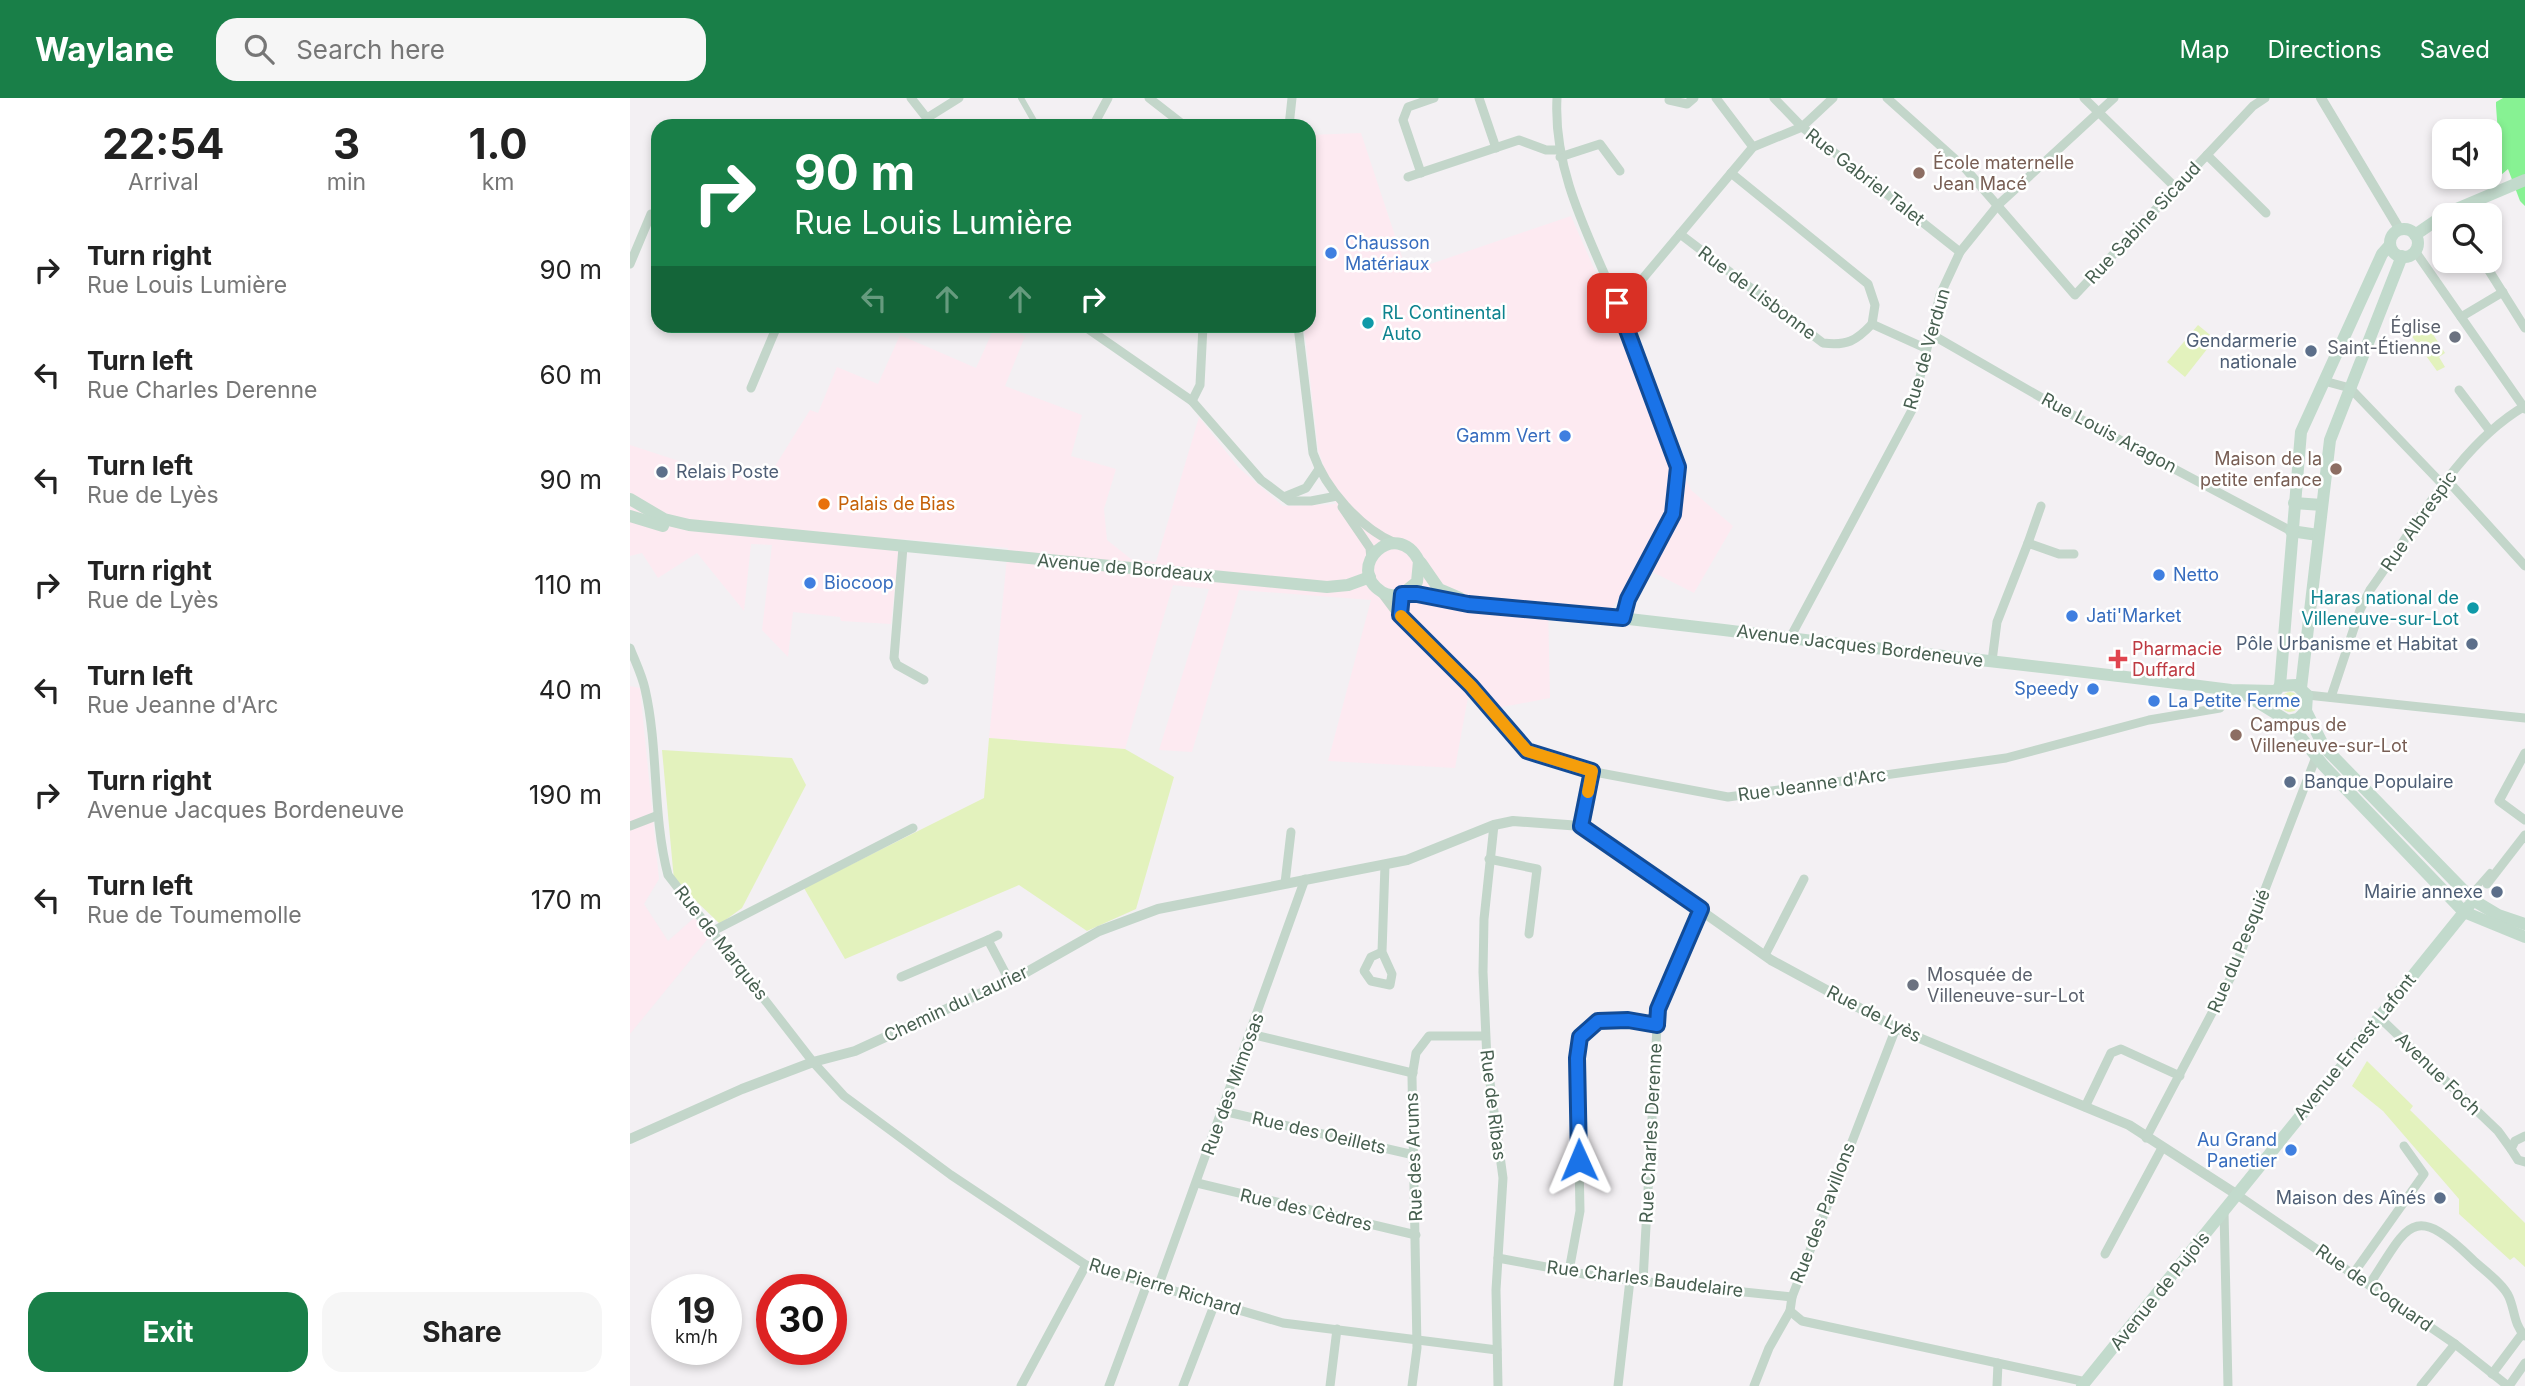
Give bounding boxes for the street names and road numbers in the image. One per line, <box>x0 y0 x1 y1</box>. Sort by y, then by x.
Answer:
street label: Rue Gabriel Talet <box>1802 124 1929 230</box>
street label: Rue Sabine Sicaud <box>2081 157 2205 288</box>
street label: Rue de Lisbonne <box>1694 241 1820 344</box>
street label: Rue de Verdun <box>1899 286 1954 412</box>
street label: Rue Louis Aragon <box>2038 388 2180 477</box>
street label: Rue Albrespic <box>2376 466 2461 575</box>
street label: Avenue de Bordeaux <box>1036 549 1214 586</box>
street label: Avenue Jacques Bordeneuve <box>1736 620 1985 671</box>
street label: Rue Jeanne d'Arc <box>1736 764 1888 805</box>
street label: Rue de Marquès <box>670 882 772 1004</box>
street label: Rue du Pesquié <box>2203 886 2274 1016</box>
street label: Chemin du Laurier <box>880 961 1031 1046</box>
street label: Avenue Ernest Lafont <box>2289 969 2420 1124</box>
street label: Rue de Lyès <box>1824 981 1925 1046</box>
street label: Rue des Mimosas <box>1197 1010 1268 1158</box>
street label: Avenue Foch <box>2392 1028 2485 1119</box>
street label: Rue Charles Derenne <box>1635 1042 1666 1224</box>
street label: Rue de Ribas <box>1476 1049 1511 1161</box>
street label: Rue des Arums <box>1401 1092 1426 1222</box>
street label: Rue des Oeillets <box>1250 1107 1388 1158</box>
street label: Rue des Pavillons <box>1786 1139 1859 1286</box>
street label: Rue des Cèdres <box>1238 1184 1374 1235</box>
street label: Avenue de Pujols <box>2106 1227 2214 1354</box>
street label: Rue de Coquard <box>2312 1240 2437 1336</box>
street label: Rue Pierre Richard <box>1087 1253 1244 1320</box>
street label: Rue Charles Baudelaire <box>1546 1256 1745 1301</box>

